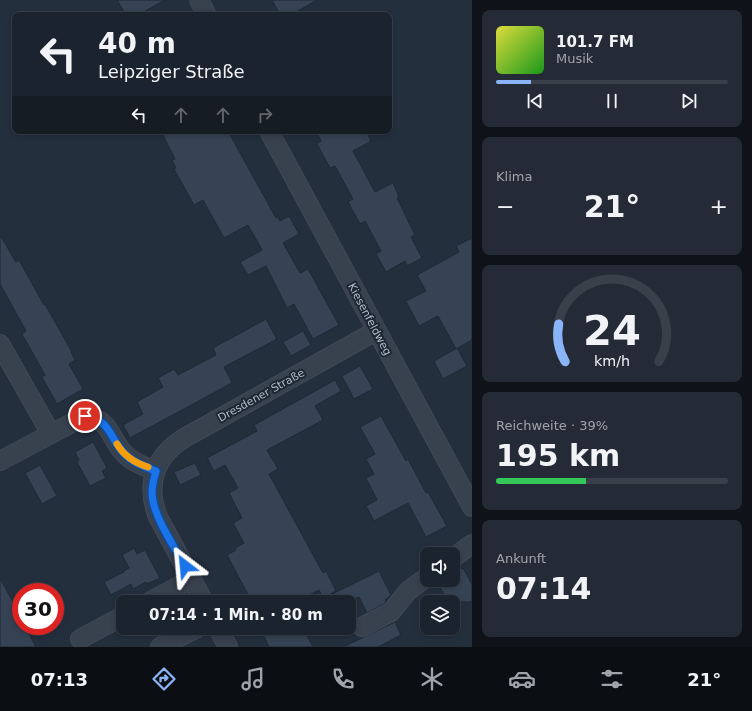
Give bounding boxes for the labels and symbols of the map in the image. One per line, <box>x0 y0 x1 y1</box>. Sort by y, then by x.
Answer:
street label: Kiesenfeldweg <box>345 281 394 358</box>
street label: Dresdener Straße <box>216 366 307 425</box>
pin <box>68 399 102 433</box>
position arrow <box>164 545 206 587</box>
speed limit sign: 30 <box>12 583 64 635</box>

